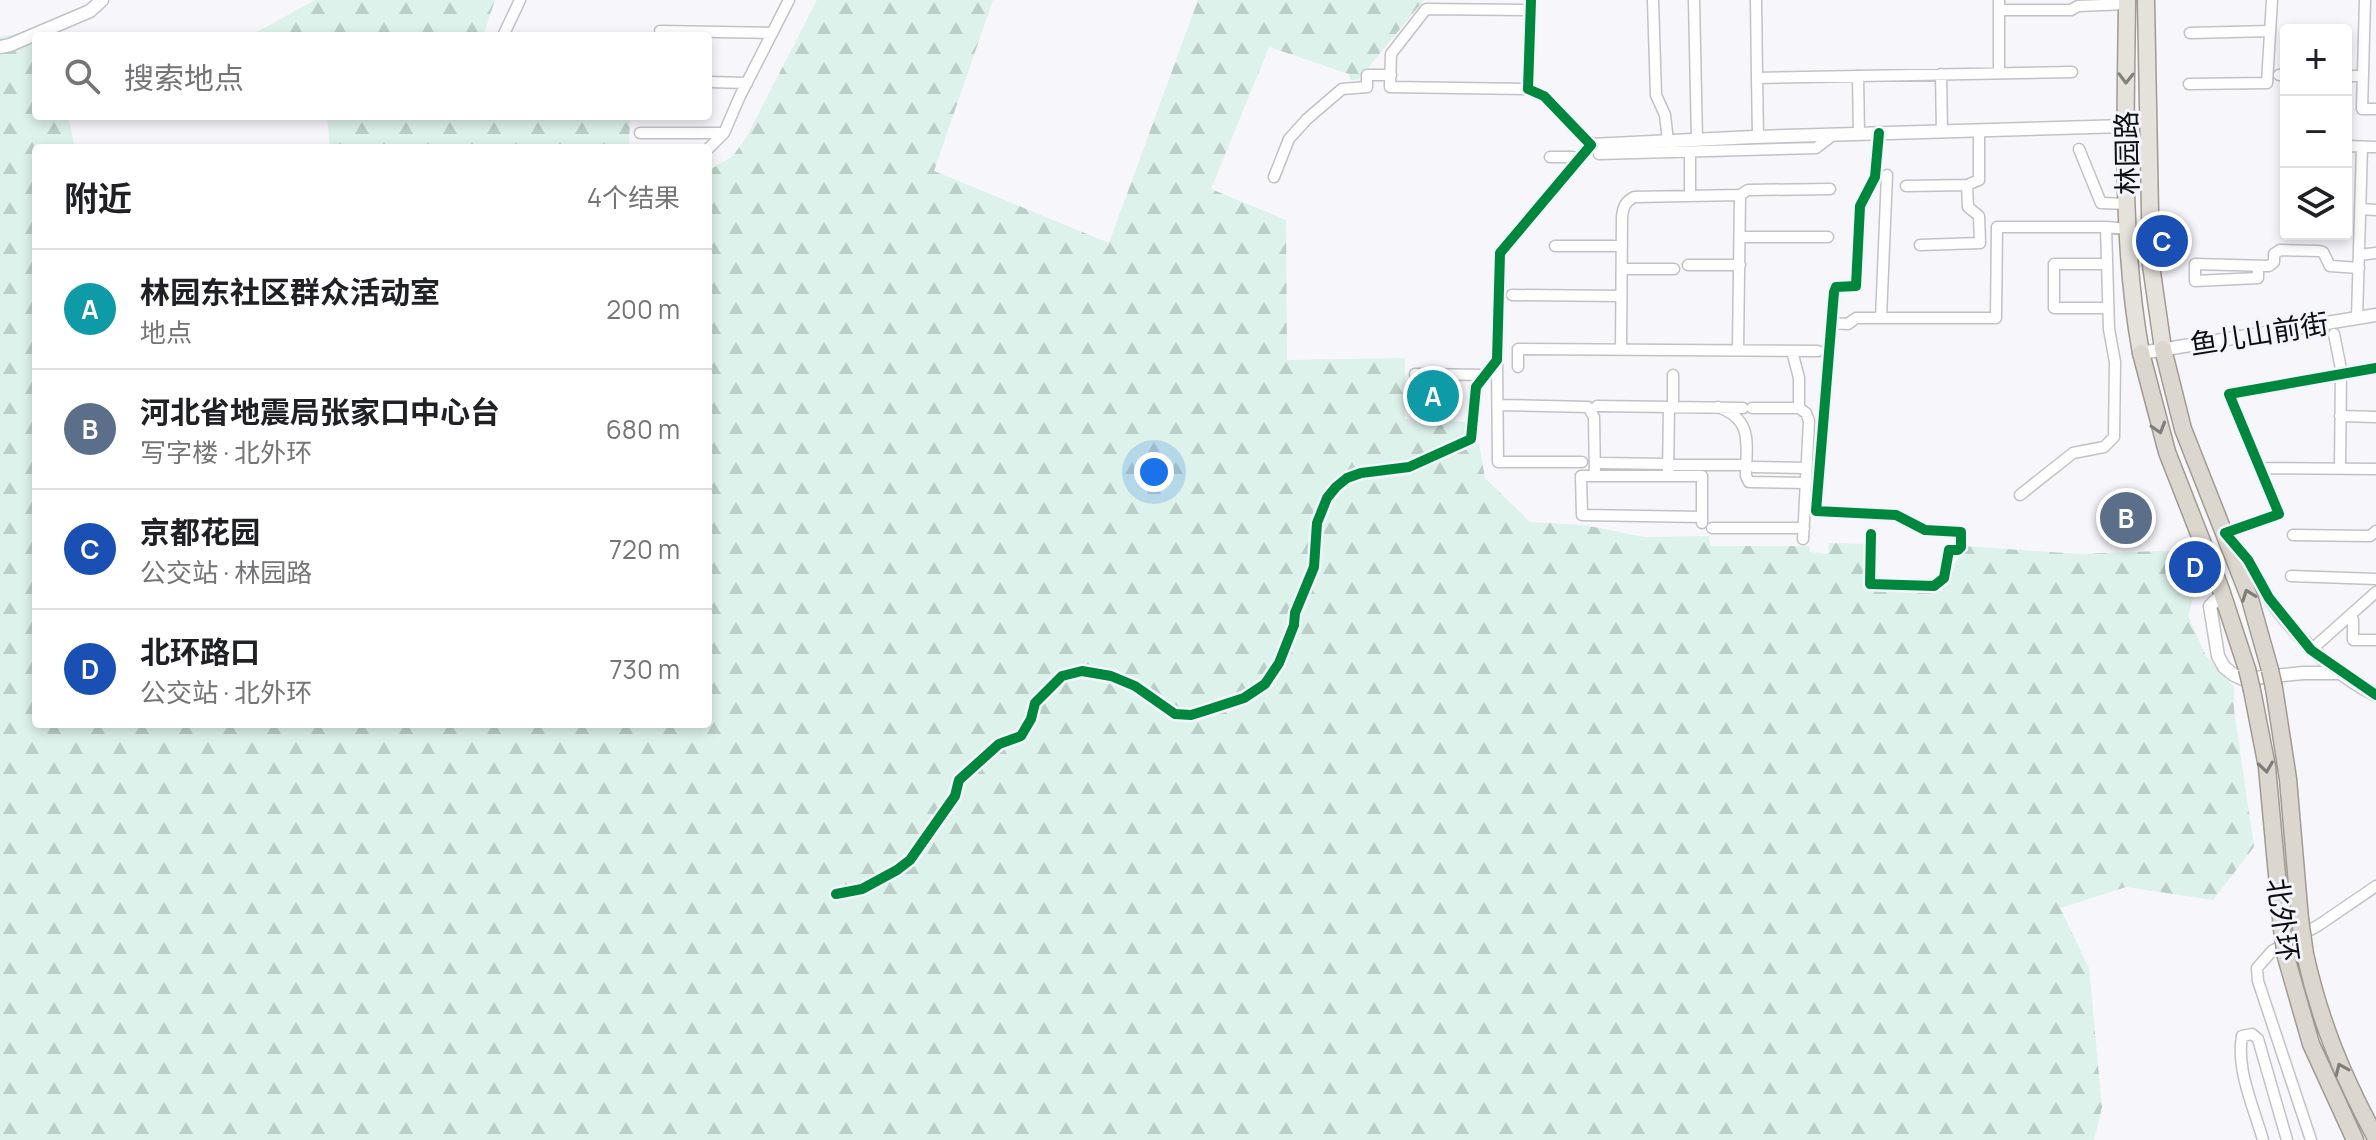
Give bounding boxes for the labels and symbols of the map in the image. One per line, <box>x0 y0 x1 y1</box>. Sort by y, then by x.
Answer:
one-way arrow <box>2117 72 2135 85</box>
street label: 林园路 <box>2106 111 2146 195</box>
pin: C <box>2136 211 2188 271</box>
street label: 鱼儿山前街 <box>2187 303 2331 363</box>
pin: A <box>1407 366 1459 426</box>
one-way arrow <box>2150 421 2166 435</box>
your location <box>1134 452 1174 492</box>
pin: B <box>2100 488 2152 548</box>
pin: D <box>2169 537 2221 597</box>
one-way arrow <box>2242 589 2258 603</box>
one-way arrow <box>2257 760 2274 774</box>
street label: 北外环 <box>2259 876 2309 964</box>
one-way arrow <box>2335 1063 2351 1077</box>

